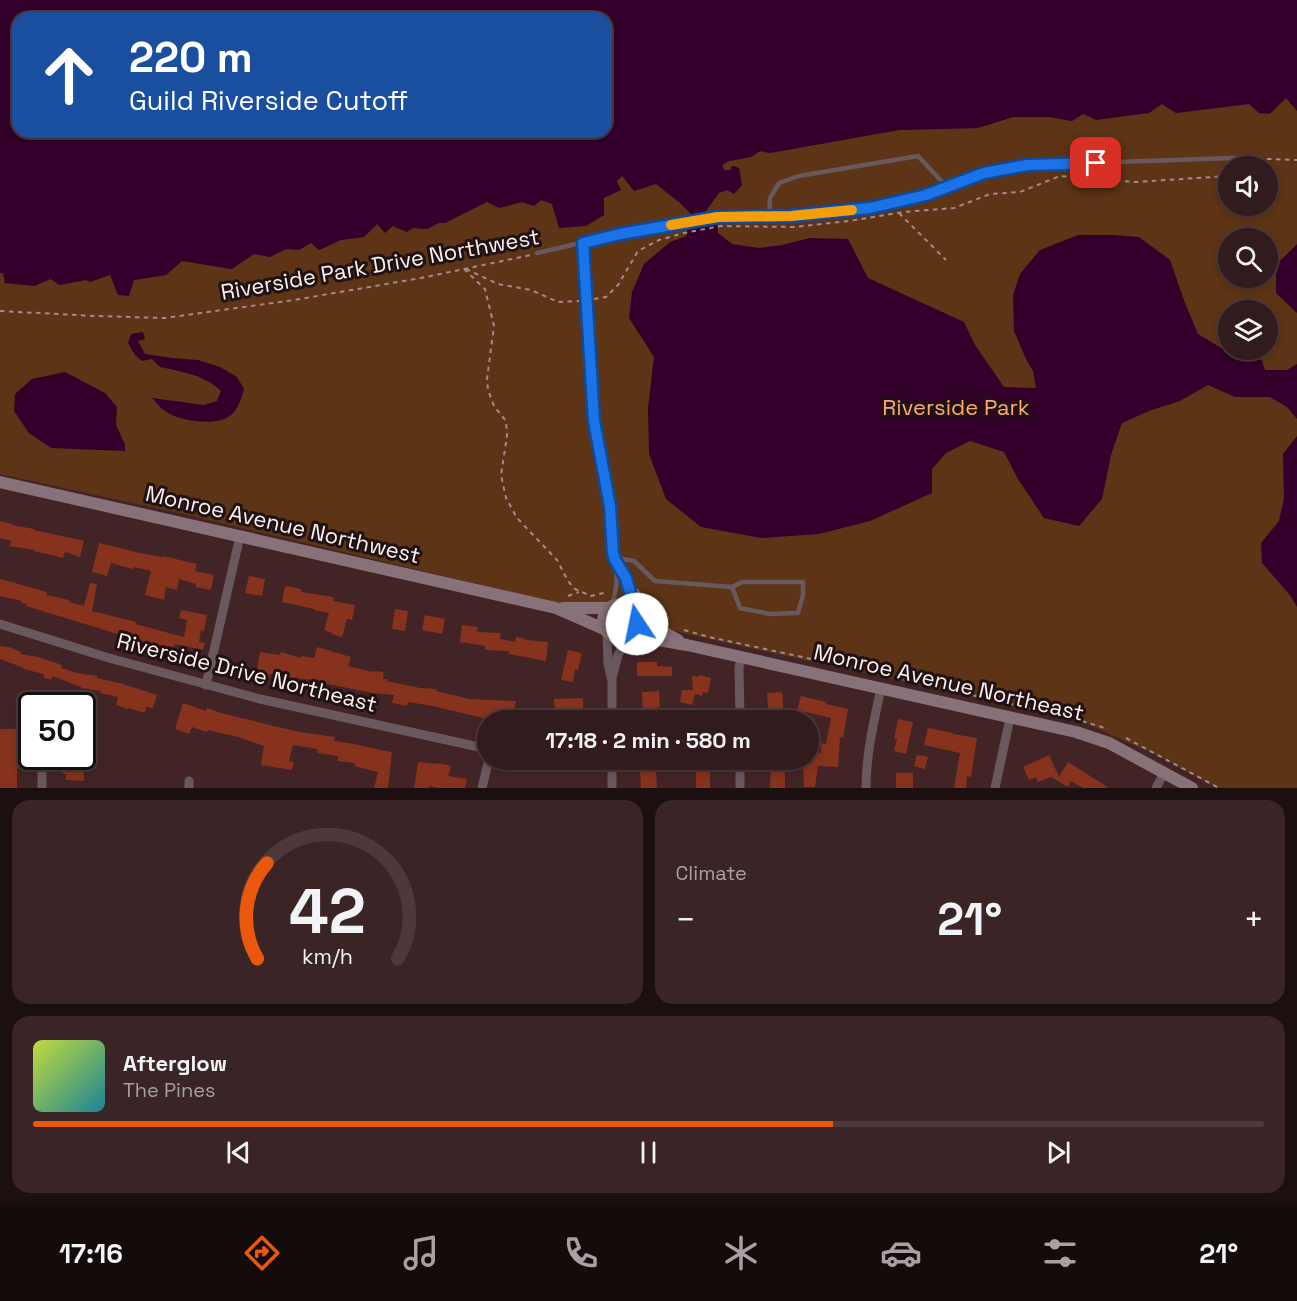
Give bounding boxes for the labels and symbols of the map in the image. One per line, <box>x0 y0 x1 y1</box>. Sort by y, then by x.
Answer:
pin <box>1070 137 1121 188</box>
street label: Riverside Park Drive Northwest <box>218 222 542 306</box>
park label: Riverside Park <box>882 393 1030 421</box>
street label: Monroe Avenue Northwest <box>143 479 423 569</box>
position arrow <box>605 592 669 656</box>
street label: Riverside Drive Northeast <box>114 626 380 718</box>
street label: Monroe Avenue Northeast <box>811 637 1087 727</box>
speed limit sign: 50 <box>18 692 96 770</box>

